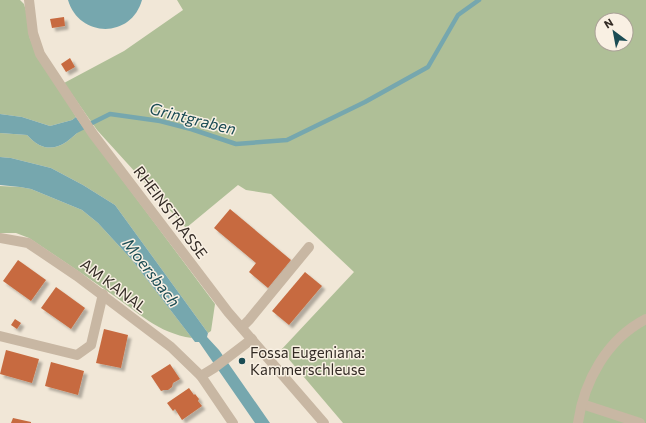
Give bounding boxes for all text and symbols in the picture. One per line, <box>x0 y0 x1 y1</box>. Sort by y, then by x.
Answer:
north arrow <box>594 12 634 52</box>
text: N <box>601 15 615 31</box>
water label: Grintgraben <box>148 98 238 138</box>
street label: RHEINSTRASSE <box>130 162 212 262</box>
water label: Moersbach <box>119 234 185 310</box>
street label: AM KANAL <box>77 254 151 316</box>
place label: Fossa Eugeniana: Kammerschleuse <box>250 343 365 378</box>
marker: Fossa Eugeniana: Kammerschleuse <box>237 356 247 366</box>

